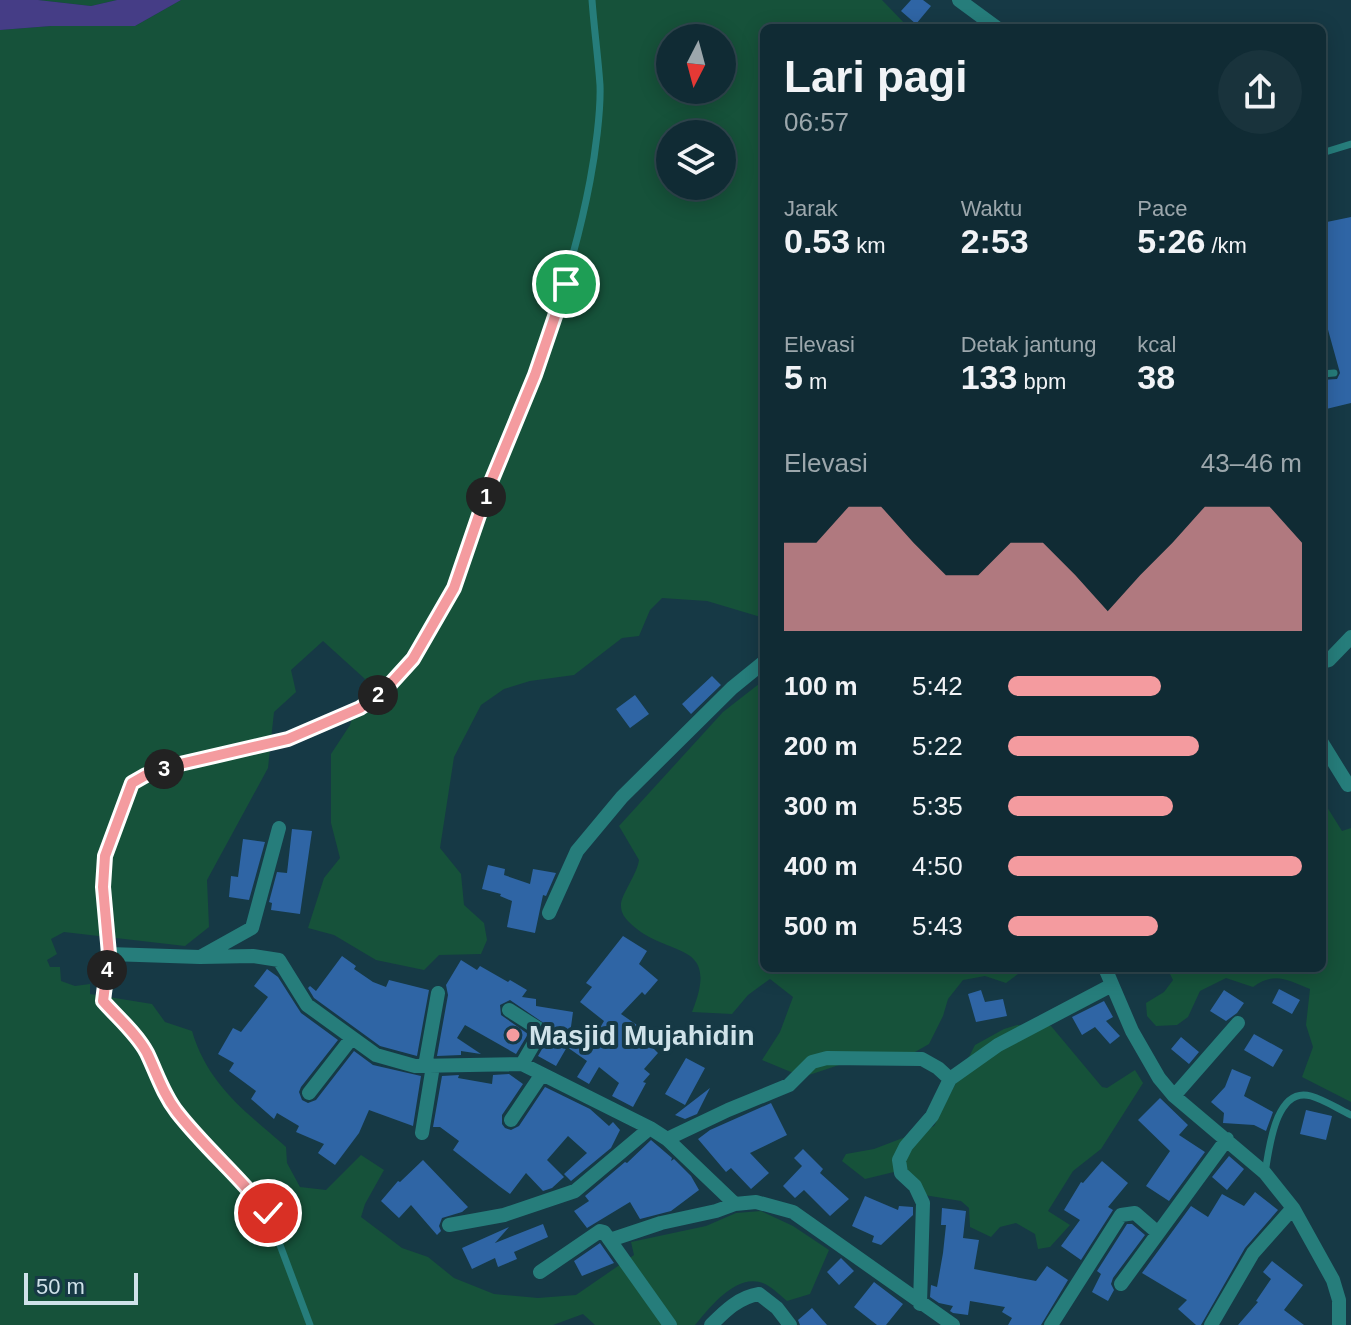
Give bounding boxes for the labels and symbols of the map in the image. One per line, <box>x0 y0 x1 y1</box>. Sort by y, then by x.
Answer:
north arrow <box>656 24 736 104</box>
pin <box>532 250 600 318</box>
pin: 1 <box>466 477 506 517</box>
pin: 2 <box>358 675 398 715</box>
pin: 3 <box>144 749 184 789</box>
pin: 4 <box>87 950 127 990</box>
place label: Masjid Mujahidin <box>529 1020 755 1051</box>
marker: Masjid Mujahidin <box>504 1026 522 1044</box>
pin <box>234 1179 302 1247</box>
scale bar <box>24 1269 138 1305</box>

